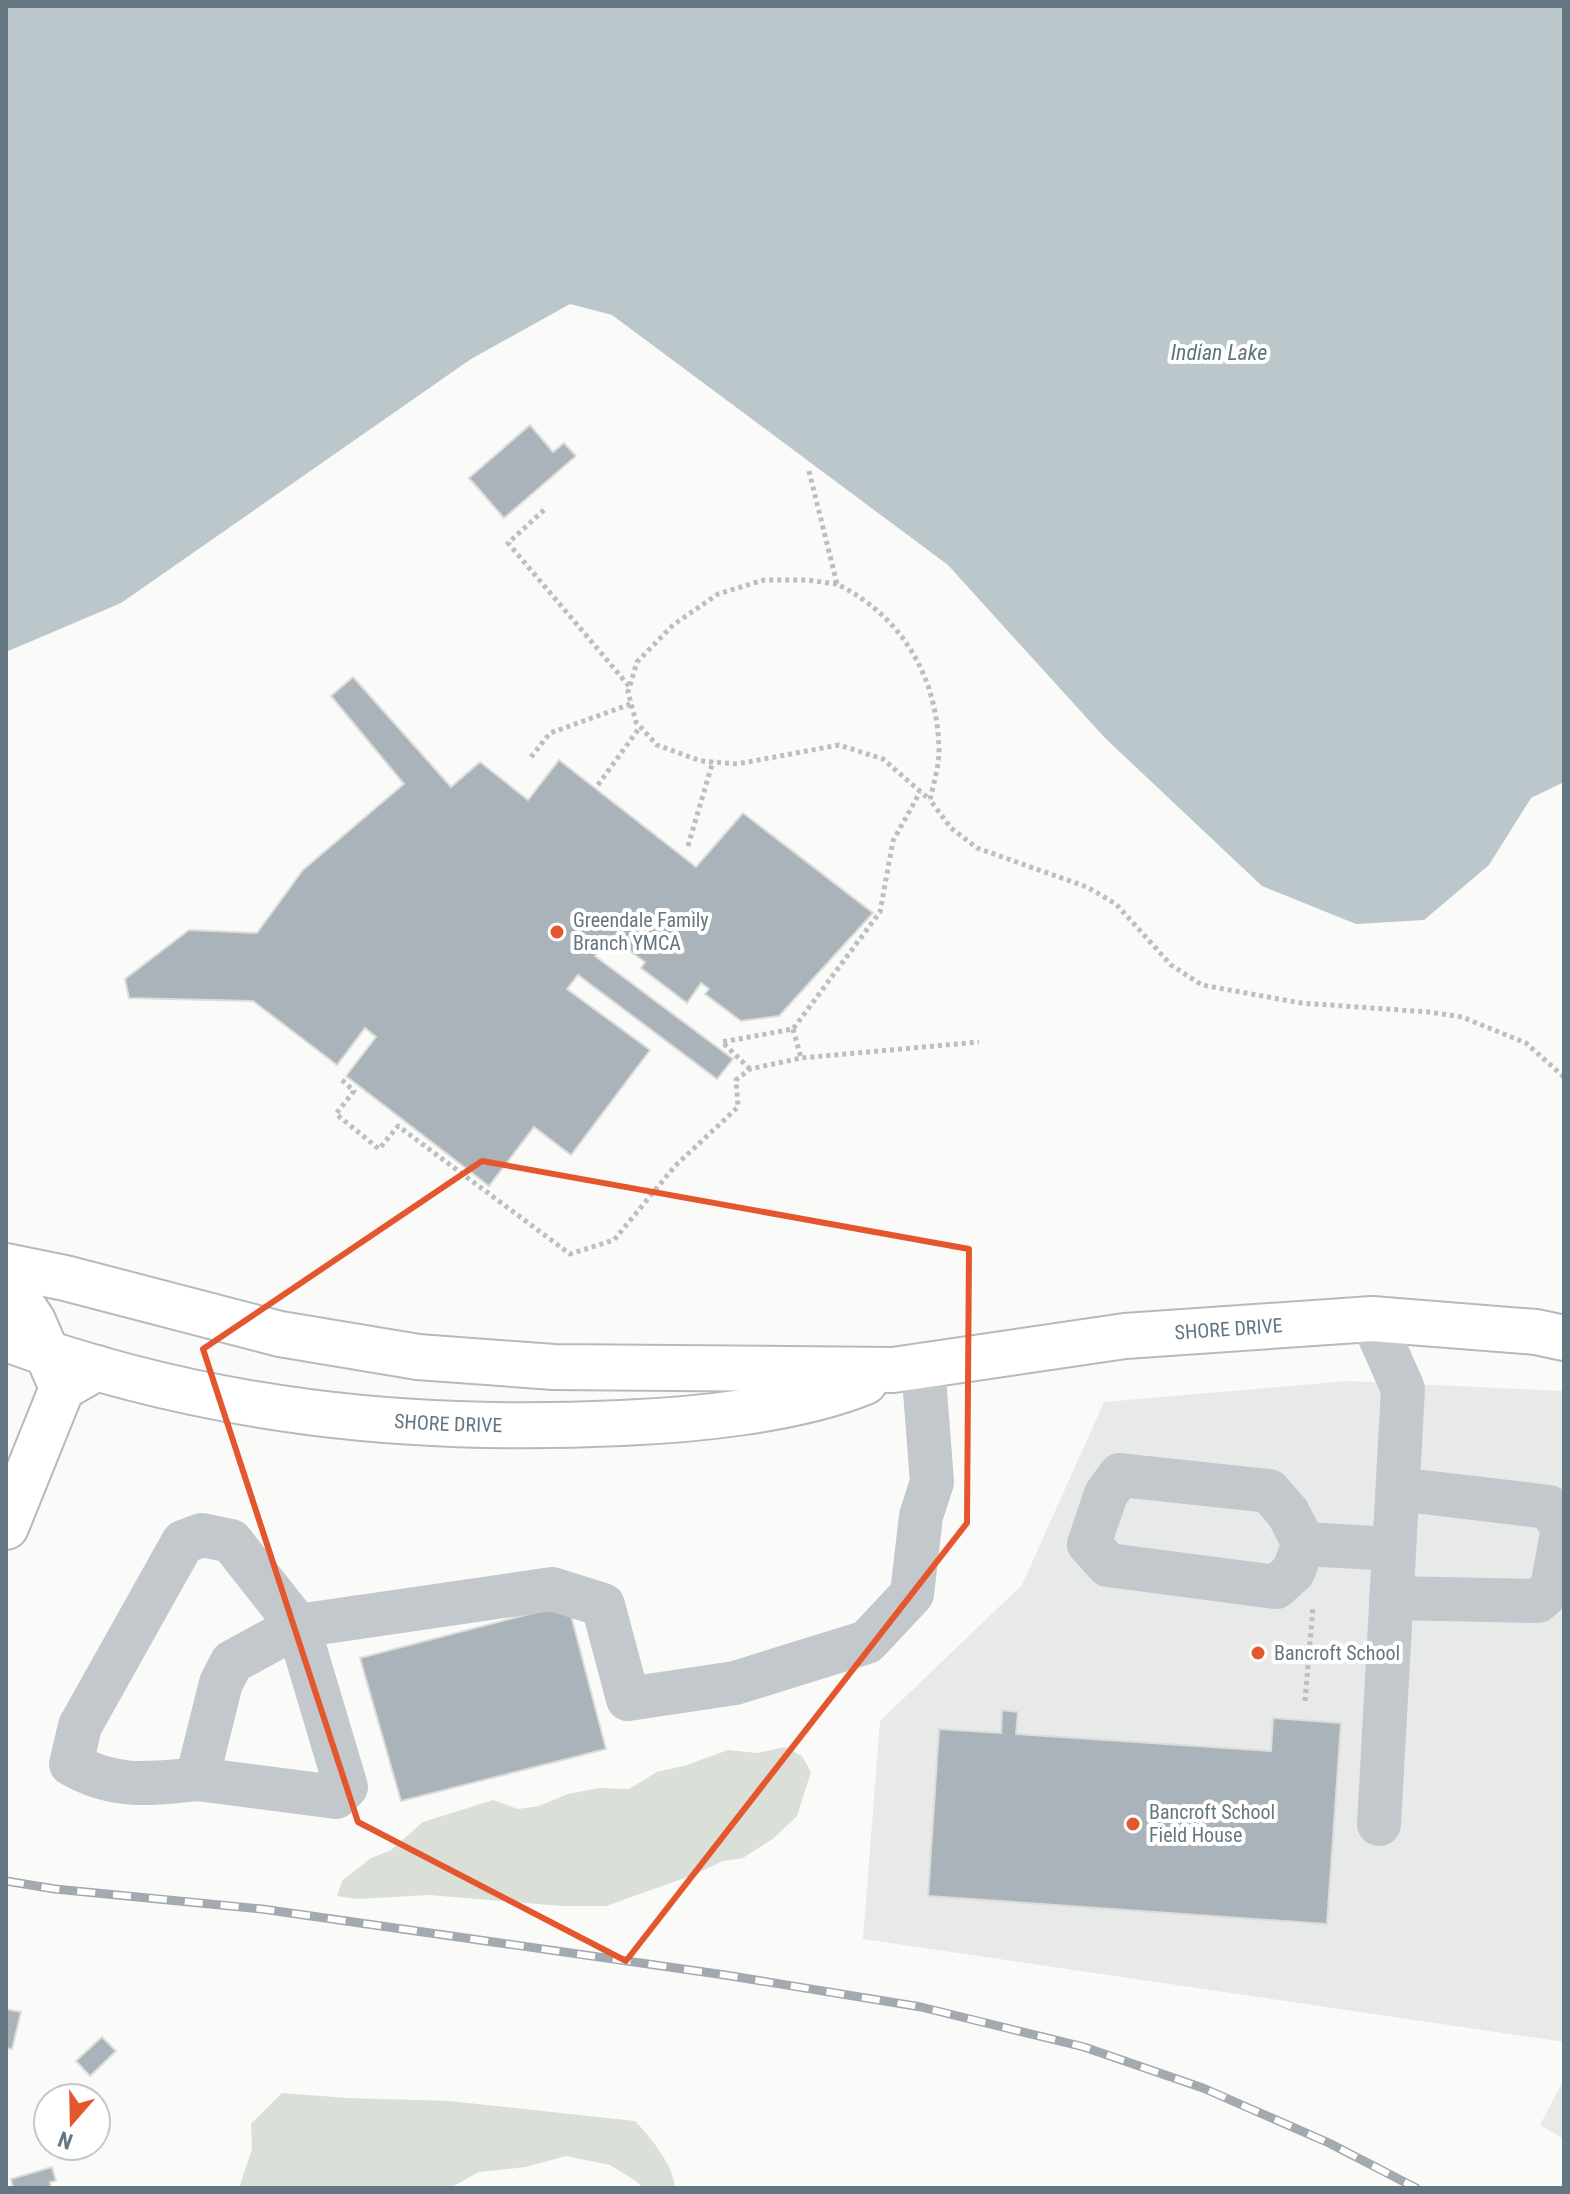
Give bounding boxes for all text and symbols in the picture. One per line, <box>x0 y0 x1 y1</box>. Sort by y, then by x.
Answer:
water label: Indian Lake <box>1171 340 1267 365</box>
place label: Greendale Family Branch YMCA <box>573 908 709 955</box>
marker: Greendale Family Branch YMCA <box>548 923 566 941</box>
street label: SHORE DRIVE <box>1174 1313 1283 1345</box>
street label: SHORE DRIVE <box>393 1409 502 1437</box>
place label: Bancroft School <box>1274 1641 1400 1665</box>
marker: Bancroft School <box>1249 1644 1267 1662</box>
place label: Bancroft School Field House <box>1149 1800 1275 1847</box>
marker: Bancroft School Field House <box>1124 1815 1142 1833</box>
north arrow <box>32 2082 112 2162</box>
text: N <box>55 2126 76 2154</box>

